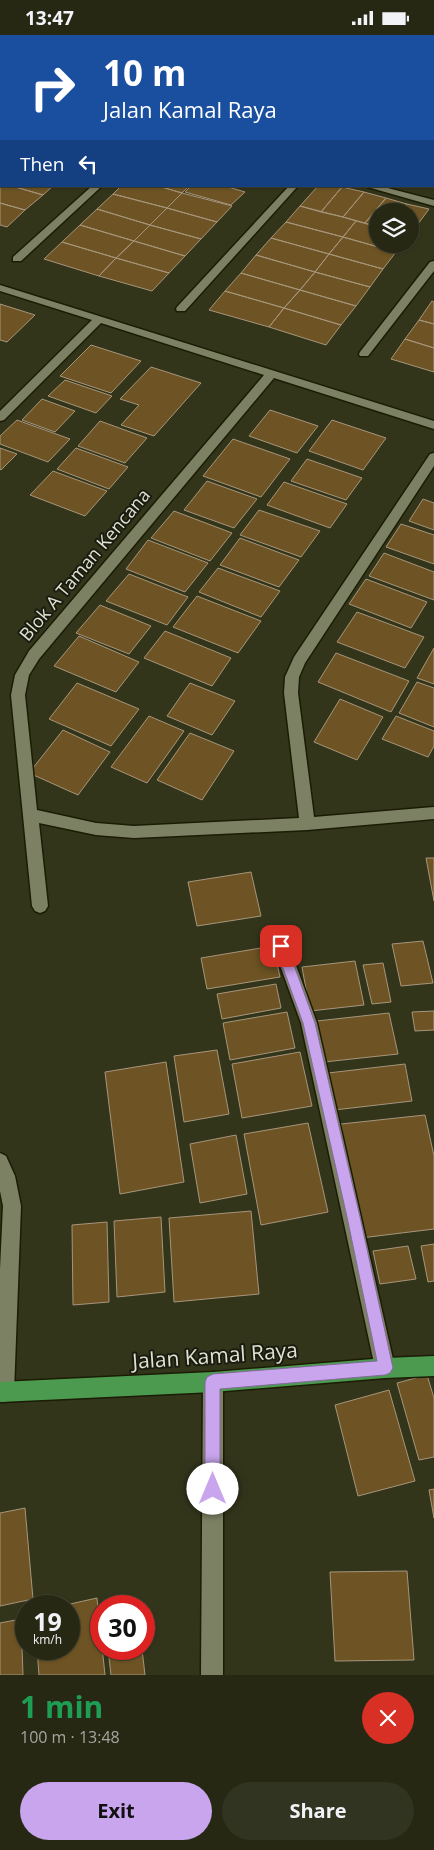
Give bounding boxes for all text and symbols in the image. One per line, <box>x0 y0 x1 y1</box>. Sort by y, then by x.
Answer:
text: 13:47 <box>25 5 74 31</box>
text: 10 m <box>103 49 186 96</box>
icon: right <box>20 55 85 120</box>
text: Jalan Kamal Raya <box>103 94 277 124</box>
icon: left <box>74 150 102 178</box>
text: Then <box>20 151 64 177</box>
map controls <box>369 203 419 253</box>
button: layers <box>369 203 419 253</box>
street label: Blok A Taman Kencana <box>14 483 155 645</box>
pin <box>260 925 302 967</box>
icon: arrive <box>267 932 295 960</box>
street label: Jalan Kamal Raya <box>129 1335 299 1375</box>
position arrow <box>186 1462 238 1514</box>
speed limit sign: 30 <box>90 1595 155 1660</box>
text: 19 <box>33 1604 62 1638</box>
text: km/h <box>33 1631 62 1648</box>
text: 1 min <box>20 1686 103 1727</box>
button: close <box>362 1692 414 1744</box>
text: 100 m · 13:48 <box>20 1726 120 1748</box>
button: Exit <box>20 1782 212 1840</box>
button: Share <box>222 1782 414 1840</box>

